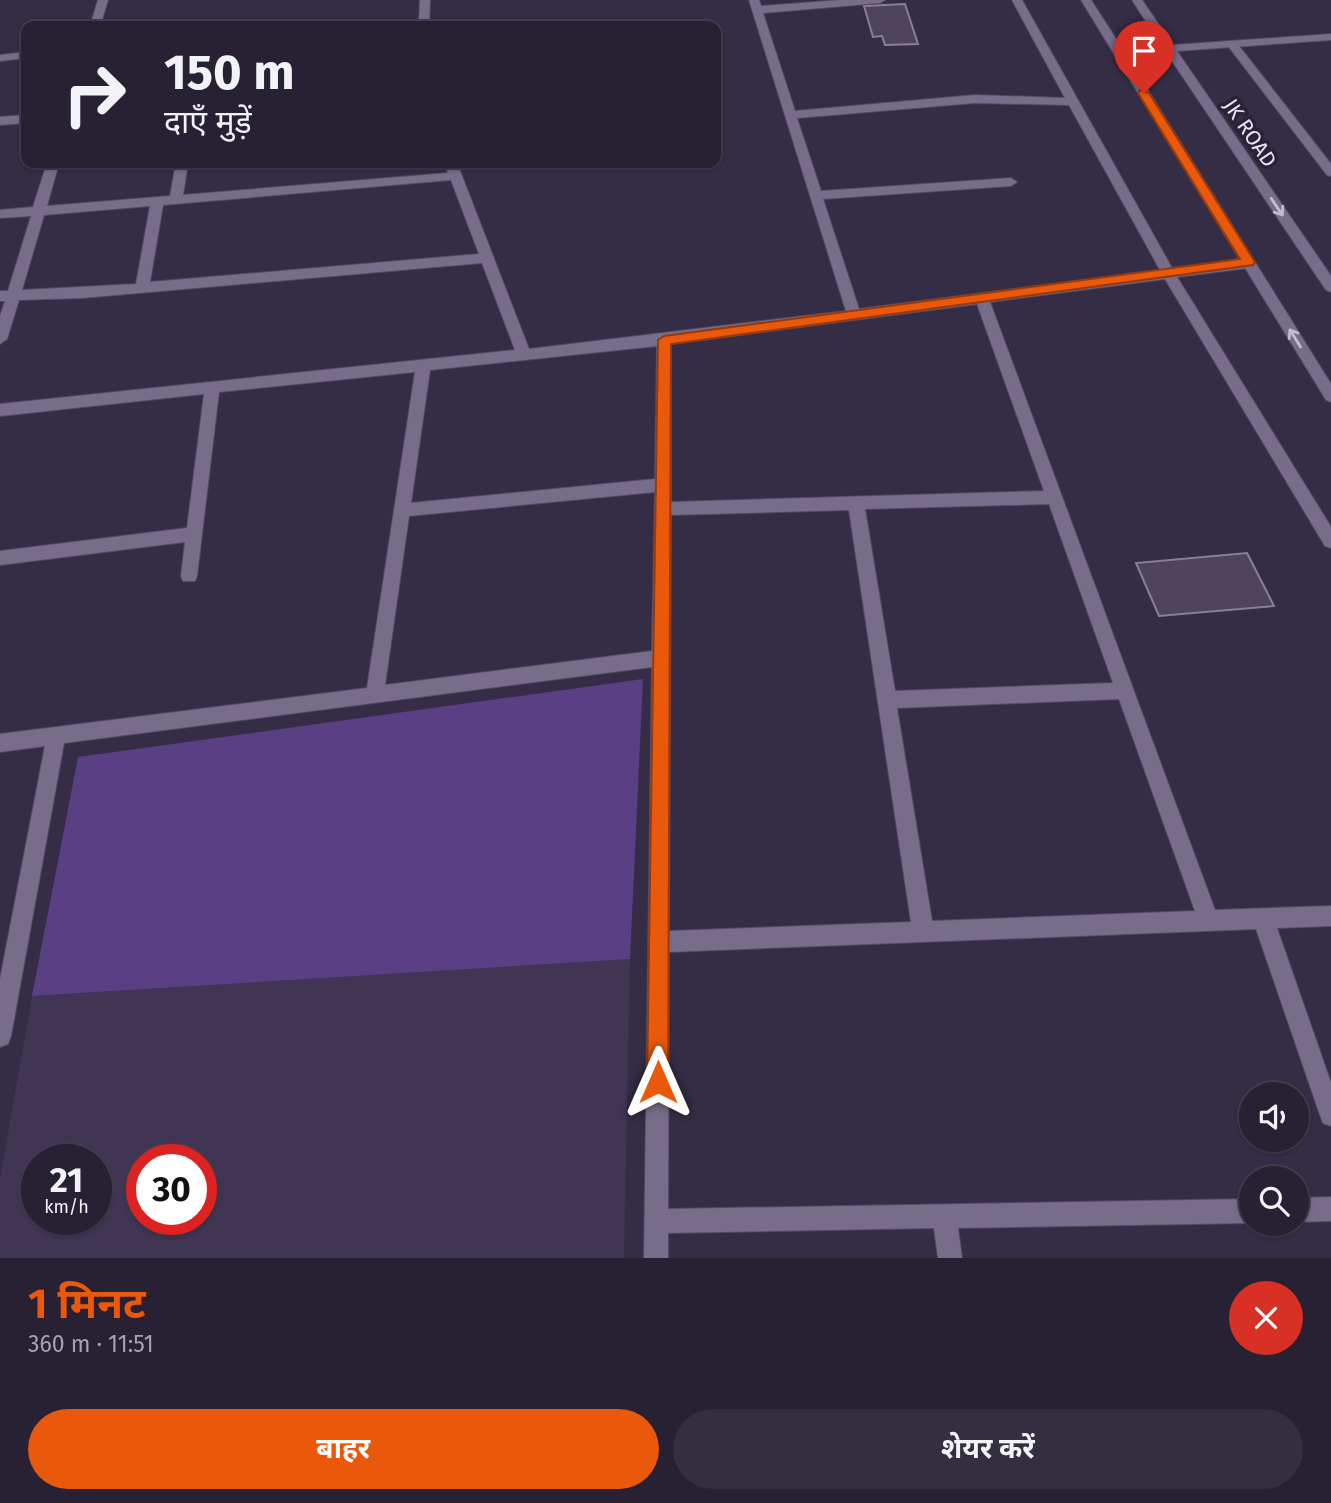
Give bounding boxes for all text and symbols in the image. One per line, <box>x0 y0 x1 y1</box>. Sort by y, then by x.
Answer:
pin <box>1114 21 1174 93</box>
icon: arrive <box>1125 32 1163 70</box>
text: 150 m <box>164 43 295 102</box>
icon: right <box>49 49 140 140</box>
street label: JK ROAD <box>1218 94 1282 172</box>
text: दाएँ मुड़ें <box>164 103 252 141</box>
one-way arrow <box>1269 197 1284 216</box>
one-way arrow <box>1288 328 1302 348</box>
position arrow <box>621 1045 695 1119</box>
map controls <box>1239 1082 1309 1236</box>
button: sound <box>1239 1082 1309 1152</box>
speed limit sign: 30 <box>126 1144 217 1235</box>
text: 21 <box>50 1159 83 1201</box>
button: search <box>1239 1166 1309 1236</box>
text: km/h <box>44 1196 89 1218</box>
text: 1 मिनट <box>28 1279 146 1329</box>
button: close <box>1229 1281 1303 1355</box>
text: 360 m · 11:51 <box>28 1330 154 1358</box>
button: बाहर <box>28 1409 659 1489</box>
button: शेयर करें <box>673 1409 1303 1489</box>

